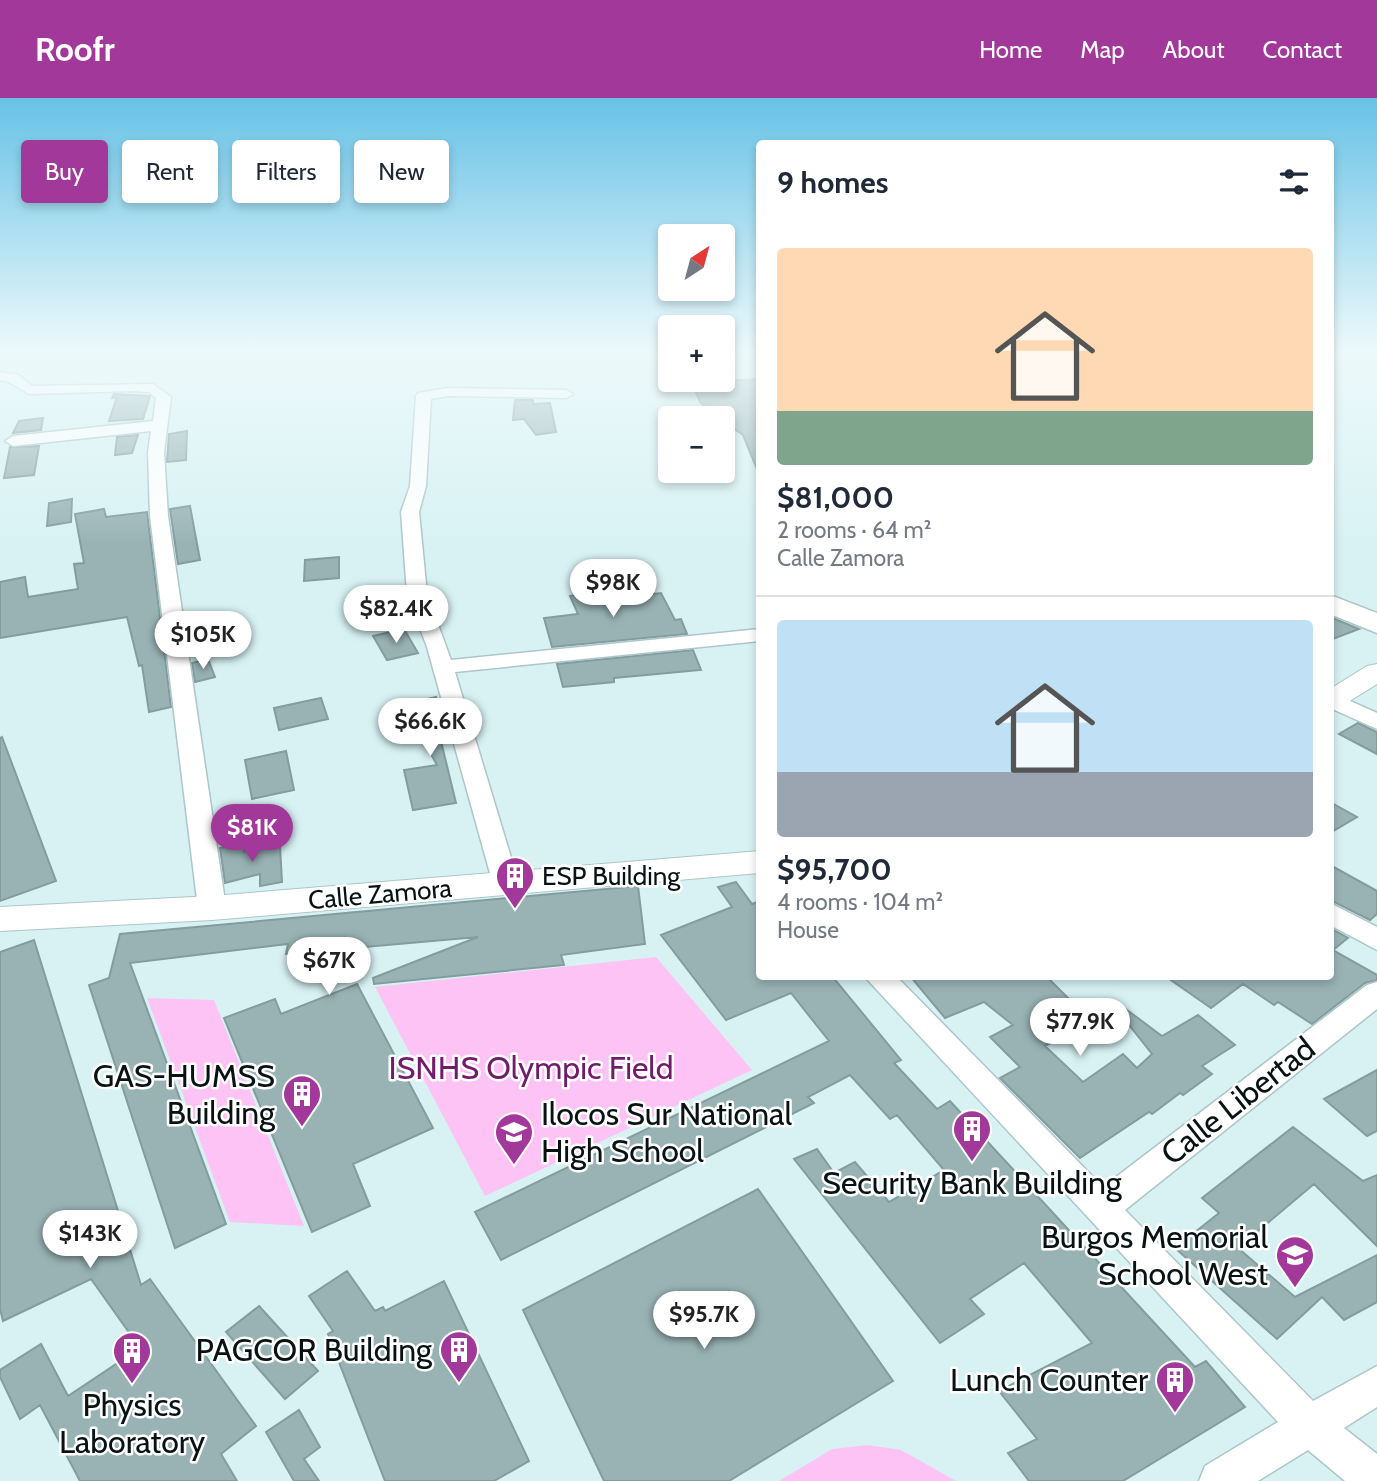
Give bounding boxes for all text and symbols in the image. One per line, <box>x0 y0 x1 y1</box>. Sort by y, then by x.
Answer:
text: Roofr <box>35 29 115 69</box>
text: Home <box>979 35 1042 64</box>
text: Map <box>1080 35 1125 64</box>
text: About <box>1163 35 1225 64</box>
text: Contact <box>1263 35 1342 64</box>
chip: Buy <box>21 140 108 203</box>
chip: Rent <box>122 140 218 203</box>
chip: Filters <box>232 140 340 203</box>
chip: New <box>354 140 449 203</box>
icon: filters <box>1275 163 1313 201</box>
text: 9 homes <box>777 164 888 201</box>
north arrow <box>658 224 735 301</box>
map controls <box>658 224 735 483</box>
icon: home <box>982 293 1108 419</box>
button: + <box>658 315 735 392</box>
button: − <box>658 406 735 483</box>
text: $81,000 <box>777 479 894 516</box>
text: 2 rooms · 64 m² <box>777 516 931 544</box>
text: Calle Zamora <box>777 544 904 572</box>
pin: $98K <box>572 560 654 619</box>
text: $98K <box>586 568 640 596</box>
pin: $82.4K <box>339 586 453 645</box>
text: $82.4K <box>359 594 433 622</box>
pin: $105K <box>154 612 252 671</box>
text: $105K <box>171 620 235 648</box>
icon: home <box>982 665 1108 791</box>
pin: $66.6K <box>373 698 487 758</box>
text: $66.6K <box>394 707 466 735</box>
pin: $81K <box>211 804 293 864</box>
text: $81K <box>227 813 277 841</box>
text: $95,700 <box>777 851 892 888</box>
building icon: ESP Building <box>494 855 536 910</box>
place label: ESP Building <box>542 860 681 892</box>
street label: Calle Zamora <box>307 872 454 916</box>
text: 4 rooms · 104 m² <box>777 888 943 916</box>
text: House <box>777 916 839 944</box>
pin: $67K <box>288 937 370 997</box>
text: $67K <box>303 946 355 974</box>
pin: $77.9K <box>1023 998 1137 1058</box>
text: $77.9K <box>1046 1007 1114 1035</box>
street label: Calle Libertad <box>1153 1028 1322 1173</box>
park label: ISNHS Olympic Field <box>388 1048 674 1087</box>
place label: GAS-HUMSS Building <box>93 1056 276 1132</box>
building icon: GAS-HUMSS Building <box>281 1073 323 1128</box>
place label: Ilocos Sur National High School <box>541 1094 792 1170</box>
building icon: Security Bank Building <box>951 1108 993 1163</box>
school or university icon: Ilocos Sur National High School <box>493 1111 535 1166</box>
place label: Security Bank Building <box>822 1163 1123 1202</box>
pin: $143K <box>41 1210 139 1270</box>
place label: Burgos Memorial School West <box>1041 1217 1268 1293</box>
text: $143K <box>59 1219 121 1247</box>
school or university icon: Burgos Memorial School West <box>1274 1234 1316 1289</box>
pin: $95.7K <box>647 1292 761 1351</box>
text: $95.7K <box>669 1300 739 1328</box>
building icon: PAGCOR Building <box>438 1329 480 1384</box>
building icon: Physics Laboratory <box>111 1330 153 1385</box>
place label: PAGCOR Building <box>195 1330 433 1369</box>
building icon: Lunch Counter <box>1154 1359 1196 1414</box>
place label: Lunch Counter <box>950 1360 1149 1399</box>
place label: Physics Laboratory <box>59 1385 205 1461</box>

